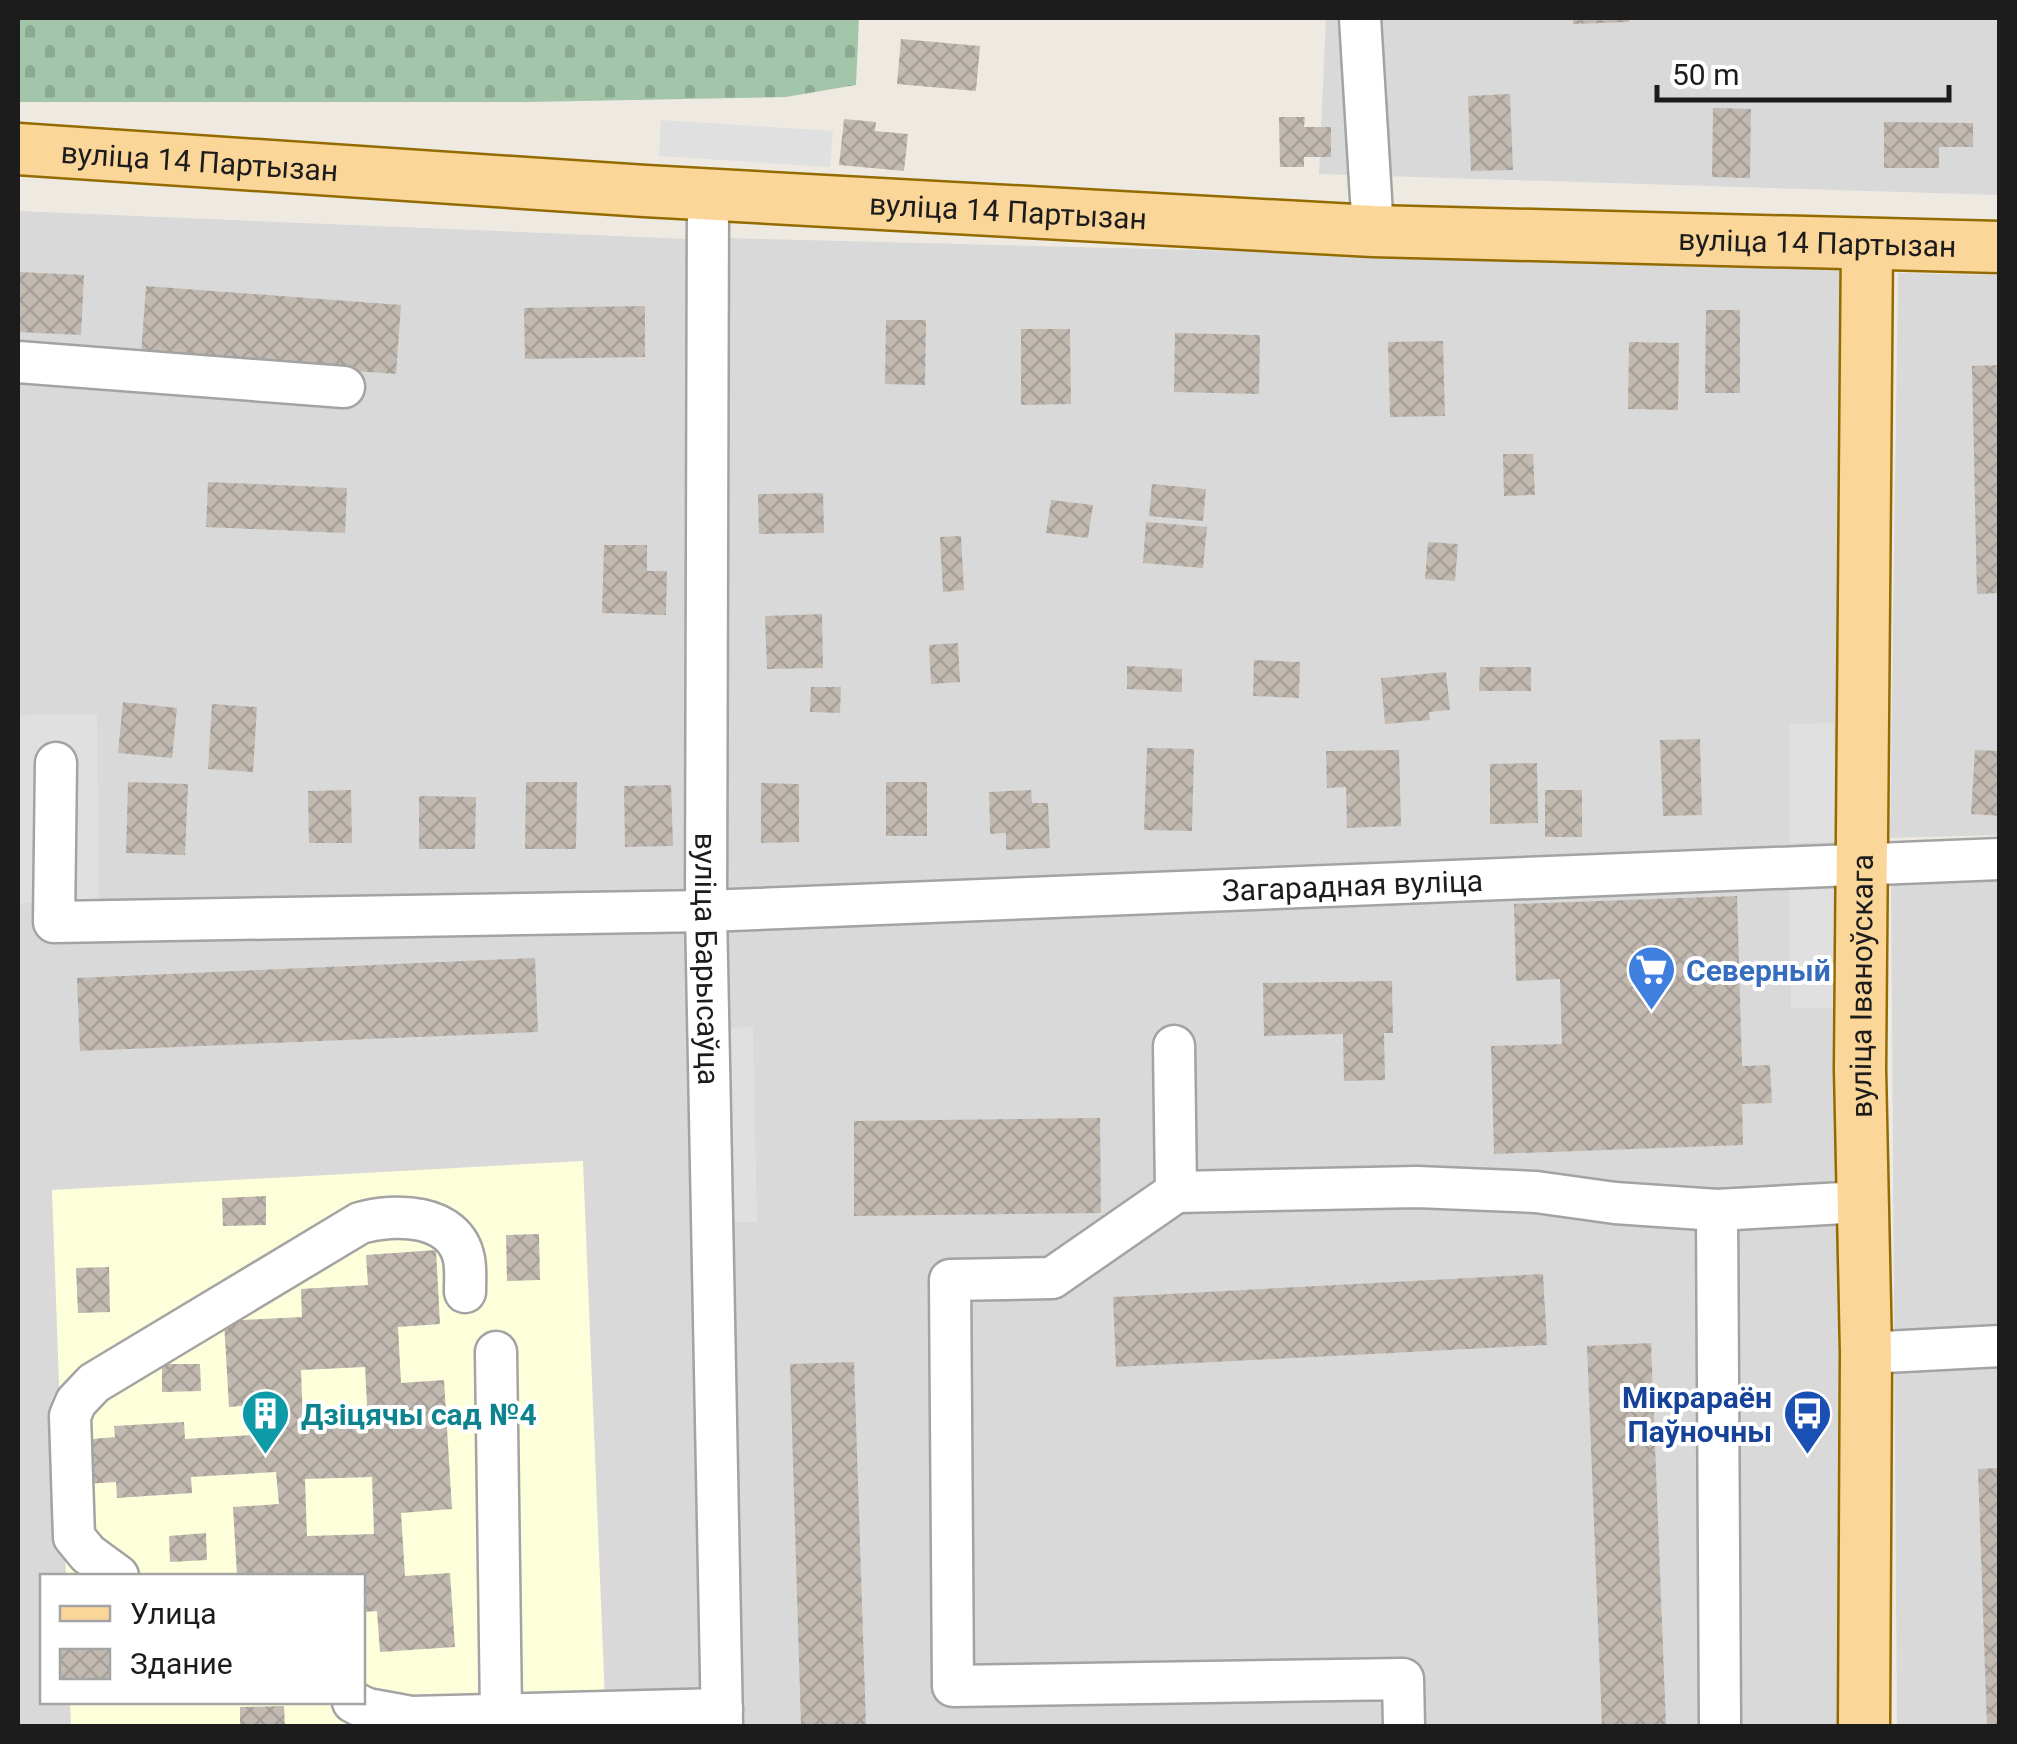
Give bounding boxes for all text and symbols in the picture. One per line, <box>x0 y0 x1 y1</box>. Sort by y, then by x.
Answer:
scale bar <box>1657 40 1950 102</box>
text: 50 m <box>1672 57 1739 92</box>
street label: вуліца 14 Партызан <box>60 134 339 188</box>
street label: вуліца 14 Партызан <box>868 186 1148 236</box>
street label: вуліца 14 Партызан <box>1678 221 1957 263</box>
street label: вуліца Барысаўца <box>688 833 727 1085</box>
street label: вуліца Іваноўскага <box>1842 854 1879 1118</box>
street label: Загарадная вуліца <box>1221 862 1484 908</box>
supermarket icon: Северный <box>1625 944 1677 1012</box>
place label: Северный <box>1686 953 1831 988</box>
place label: Мікрараён Паўночны <box>1622 1380 1772 1449</box>
building icon: Дзіцячы сад №4 <box>240 1388 292 1456</box>
bus stop icon: Мікрараён Паўночны <box>1781 1388 1833 1456</box>
place label: Дзіцячы сад №4 <box>301 1397 537 1432</box>
legend <box>40 1574 365 1704</box>
text: Улица <box>130 1596 217 1631</box>
text: Здание <box>130 1646 233 1681</box>

